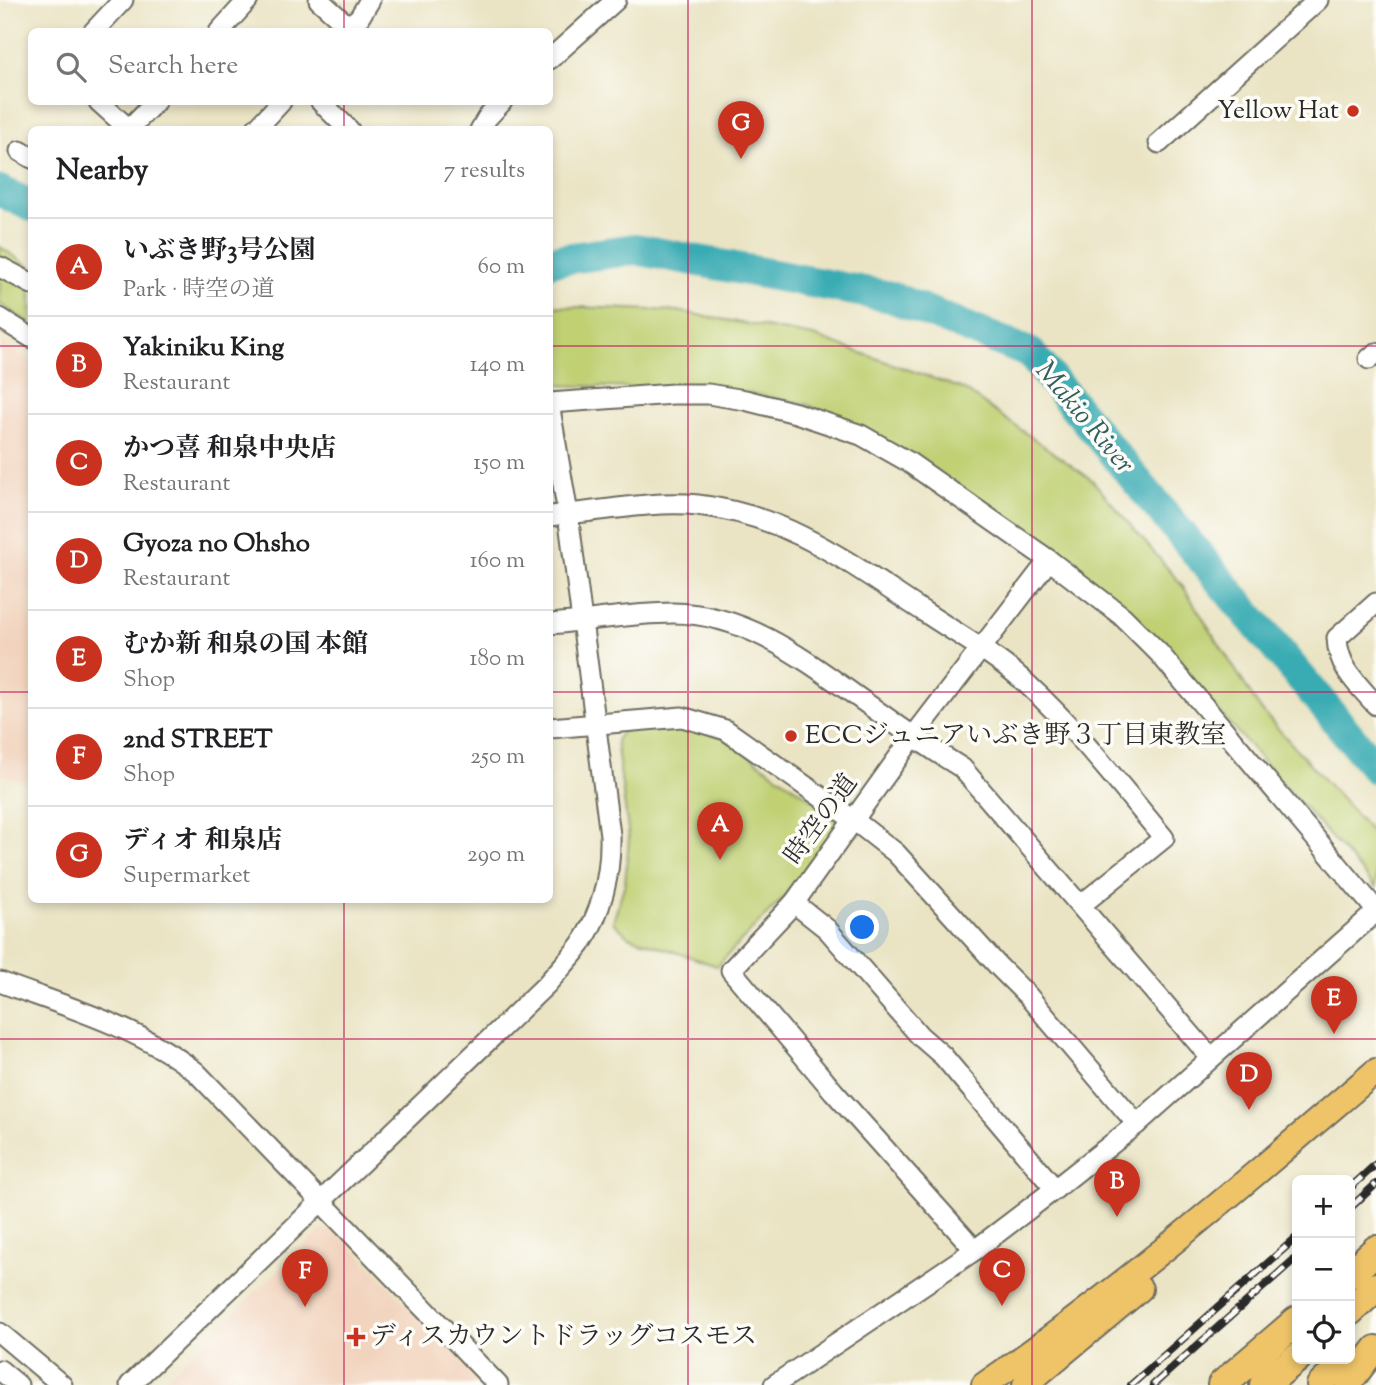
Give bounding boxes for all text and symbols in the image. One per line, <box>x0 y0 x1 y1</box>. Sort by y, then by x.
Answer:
search box <box>28 28 553 105</box>
icon: search <box>52 48 90 86</box>
text: Search here <box>108 48 238 85</box>
place label: Yellow Hat <box>1217 93 1339 130</box>
pin: G <box>718 101 764 159</box>
marker: Yellow Hat <box>1345 103 1361 119</box>
text: Nearby <box>56 150 148 193</box>
text: 7 results <box>444 155 525 188</box>
text: いぶき野3号公園 <box>123 233 316 270</box>
text: A <box>70 251 88 284</box>
text: 60 m <box>477 251 525 284</box>
text: Park · 時空の道 <box>123 274 275 307</box>
text: Yakiniku King <box>123 330 284 367</box>
text: B <box>72 349 86 382</box>
text: 140 m <box>470 349 525 382</box>
water label: Makio River <box>1025 353 1143 483</box>
text: Restaurant <box>123 367 230 400</box>
text: かつ喜 和泉中央店 <box>123 431 337 468</box>
text: C <box>70 447 88 480</box>
text: 150 m <box>473 447 525 480</box>
text: Restaurant <box>123 468 230 501</box>
text: Gyoza no Ohsho <box>123 526 310 563</box>
text: D <box>70 545 88 578</box>
text: 160 m <box>470 545 525 578</box>
text: Restaurant <box>123 563 230 596</box>
text: むか新 和泉の国 本館 <box>123 627 368 664</box>
text: E <box>72 643 86 676</box>
text: 180 m <box>470 643 525 676</box>
text: Shop <box>123 664 175 697</box>
place label: ECCジュニアいぶき野３丁目東教室 <box>805 718 1226 755</box>
text: 2nd STREET <box>123 722 273 759</box>
marker: ECCジュニアいぶき野３丁目東教室 <box>783 728 799 744</box>
text: F <box>73 741 85 774</box>
text: 250 m <box>470 741 525 774</box>
text: Shop <box>123 759 175 792</box>
street label: 時空の道 <box>776 767 868 873</box>
pin: A <box>697 802 743 860</box>
text: ディオ 和泉店 <box>123 823 282 860</box>
text: G <box>70 839 88 872</box>
text: 290 m <box>467 839 525 872</box>
text: Supermarket <box>123 860 250 893</box>
your location <box>845 910 879 944</box>
pin: E <box>1311 976 1357 1034</box>
pin: D <box>1226 1052 1272 1110</box>
pin: B <box>1094 1159 1140 1217</box>
map controls <box>1292 1175 1355 1364</box>
button: + <box>1292 1175 1355 1238</box>
button: − <box>1292 1238 1355 1301</box>
pin: C <box>979 1248 1025 1306</box>
pin: F <box>282 1249 328 1307</box>
button: locate <box>1292 1301 1355 1364</box>
place label: ディスカウントドラッグコスモス <box>370 1319 757 1356</box>
marker: ディスカウントドラッグコスモス <box>348 1329 364 1345</box>

